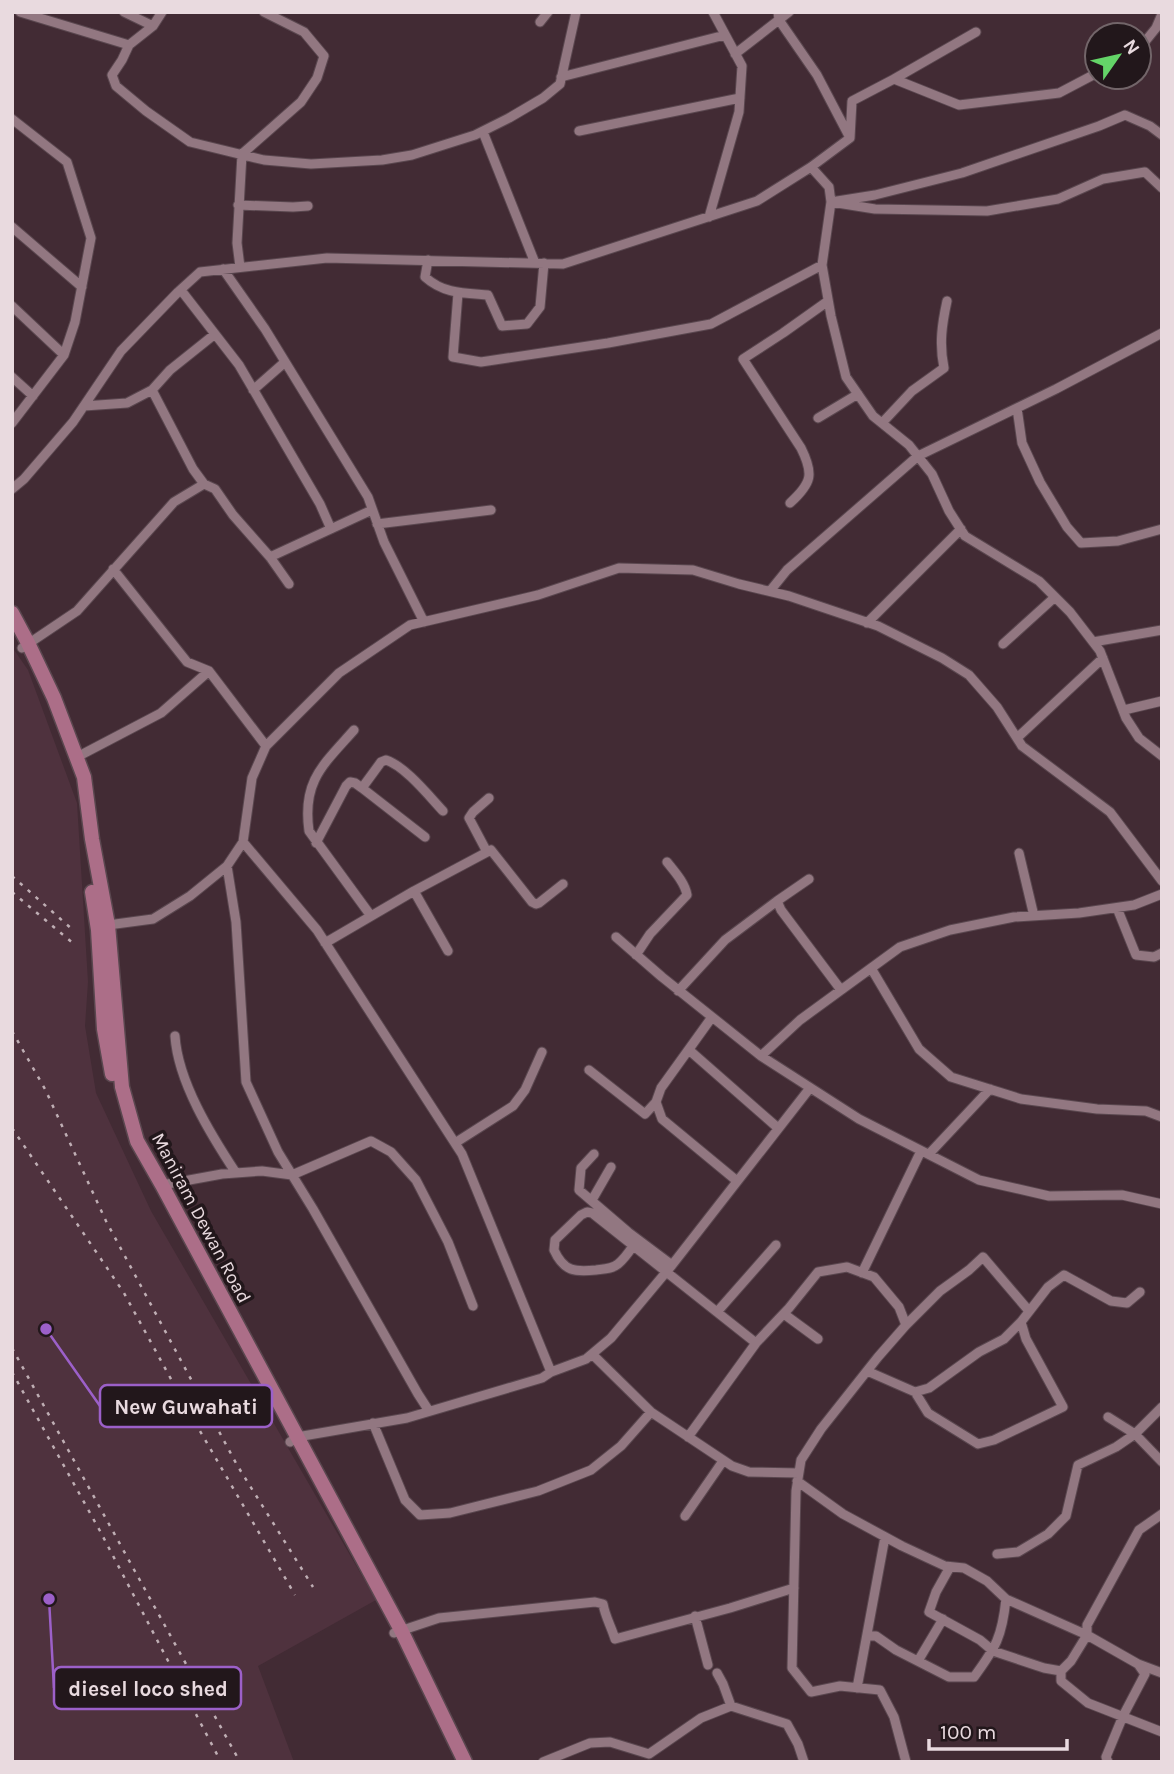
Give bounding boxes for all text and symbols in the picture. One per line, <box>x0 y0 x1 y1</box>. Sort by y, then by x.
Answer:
north arrow <box>1083 21 1153 91</box>
text: N <box>1118 35 1144 59</box>
street label: Maniram Dewan Road <box>147 1129 255 1307</box>
callout: New Guwahati <box>100 1385 272 1427</box>
text: New Guwahati <box>114 1395 258 1419</box>
callout: diesel loco shed <box>54 1667 241 1709</box>
text: diesel loco shed <box>68 1677 228 1701</box>
scale bar <box>929 1708 1067 1752</box>
text: 100 m <box>940 1720 997 1744</box>

